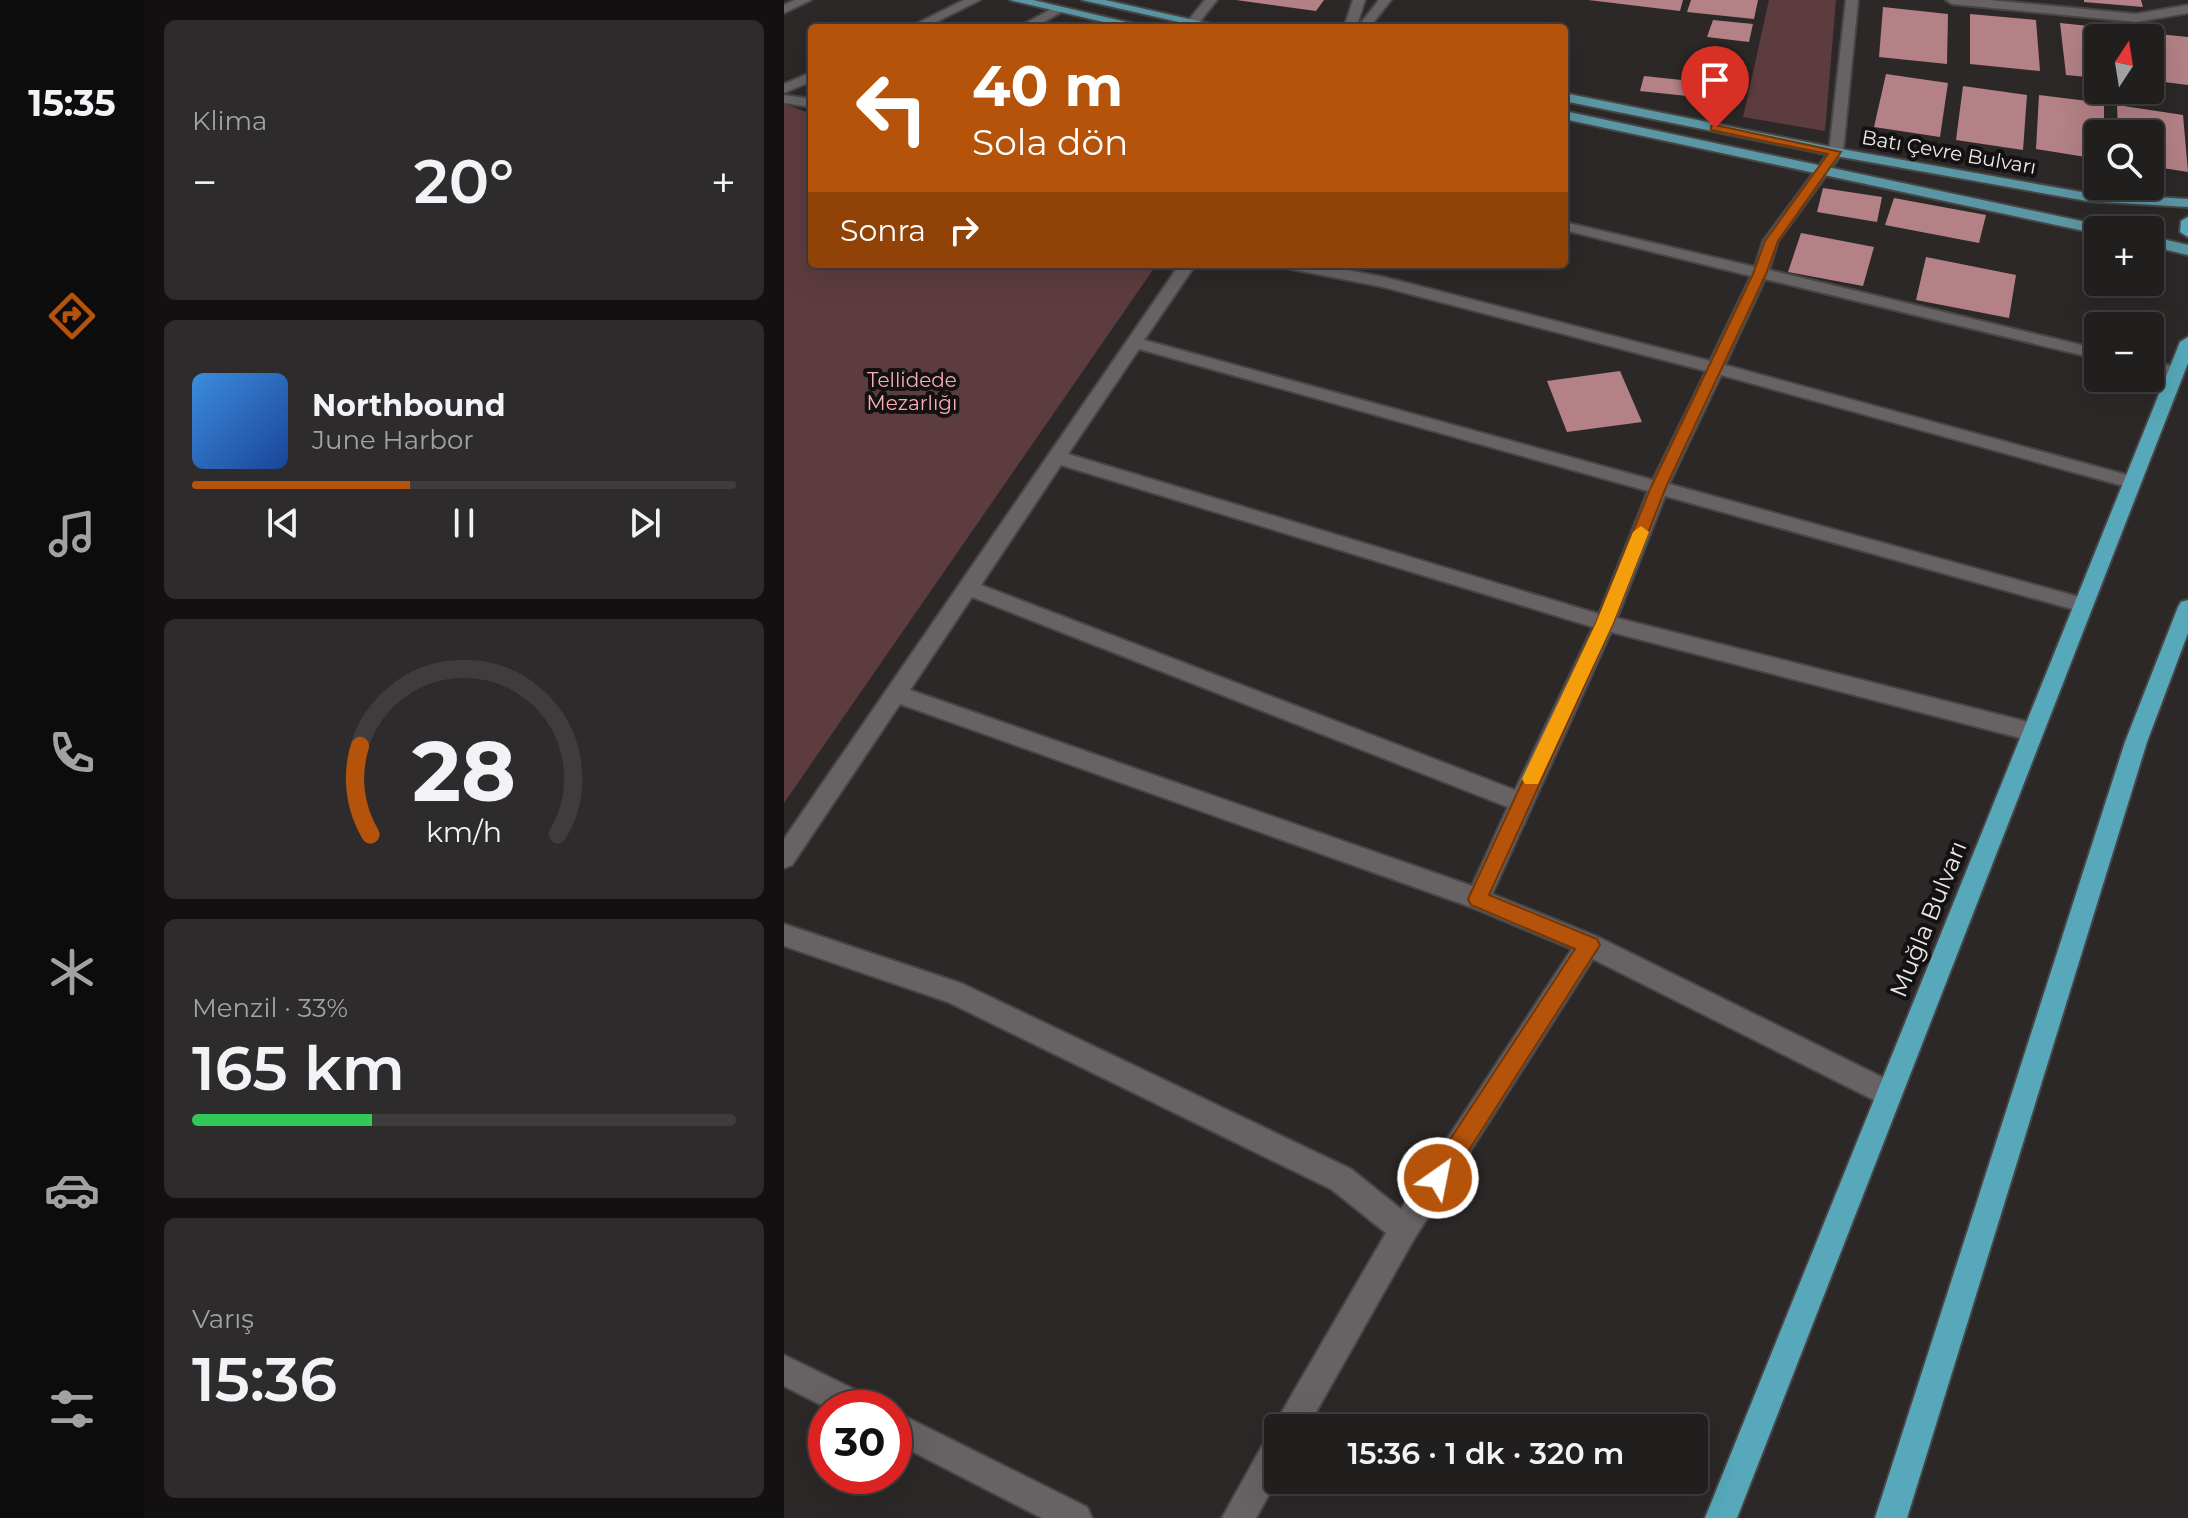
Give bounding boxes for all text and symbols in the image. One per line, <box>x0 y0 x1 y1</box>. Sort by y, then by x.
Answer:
north arrow <box>2084 24 2164 104</box>
map controls <box>2084 24 2164 392</box>
pin <box>1681 46 1749 128</box>
text: 40 m <box>972 52 1123 120</box>
icon: left <box>840 56 944 160</box>
icon: arrive <box>1693 58 1737 102</box>
text: 15:35 <box>28 81 116 125</box>
text: Klima <box>192 105 267 137</box>
text: Sola dön <box>972 120 1128 164</box>
button: search <box>2084 120 2164 200</box>
street label: Batı Çevre Bulvarı <box>1860 125 2038 179</box>
text: 20° <box>414 145 514 218</box>
text: − <box>192 155 217 209</box>
text: + <box>711 155 736 209</box>
icon: right <box>942 208 986 252</box>
text: Sonra <box>840 212 926 249</box>
button: + <box>2084 216 2164 296</box>
icon: directions <box>44 288 100 344</box>
button: − <box>2084 312 2164 392</box>
park label: Tellidede Mezarlığı <box>867 368 957 415</box>
text: Northbound <box>312 387 506 424</box>
text: June Harbor <box>312 424 474 456</box>
icon: previous <box>261 501 305 545</box>
icon: pause <box>442 501 486 545</box>
icon: next <box>623 501 667 545</box>
icon: music <box>44 506 100 562</box>
text: 28 <box>412 720 516 822</box>
icon: phone <box>44 725 100 781</box>
text: km/h <box>426 814 502 849</box>
street label: Muğla Bulvarı <box>1884 837 1972 1001</box>
icon: climate <box>44 944 100 1000</box>
text: Menzil · 33% <box>192 992 348 1024</box>
text: 165 km <box>192 1032 405 1105</box>
position arrow <box>1396 1136 1480 1220</box>
icon: car <box>44 1162 100 1218</box>
text: Varış <box>192 1303 254 1335</box>
text: 15:36 <box>192 1343 337 1416</box>
icon: filters <box>44 1381 100 1437</box>
speed limit sign: 30 <box>808 1390 912 1494</box>
text: 15:36 · 1 dk · 320 m <box>1348 1435 1624 1472</box>

